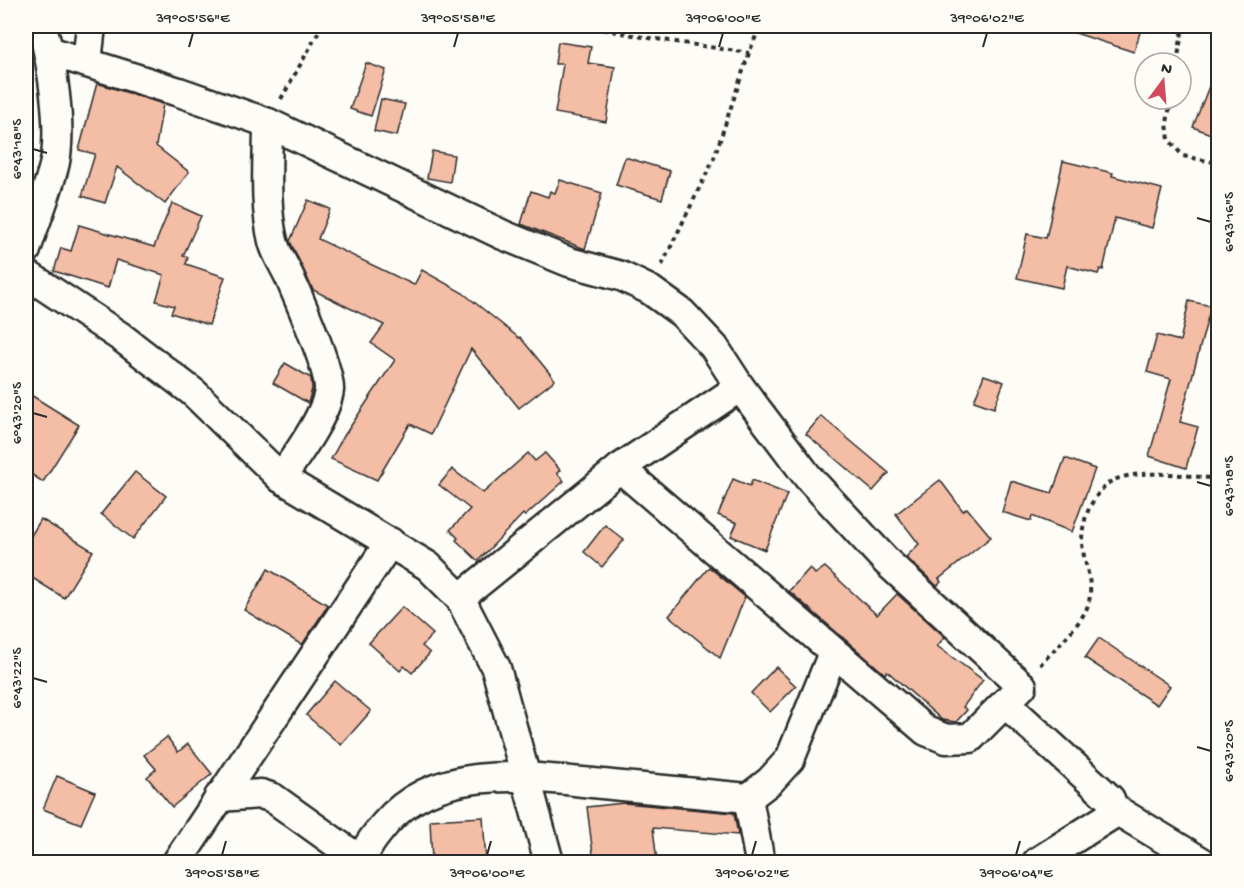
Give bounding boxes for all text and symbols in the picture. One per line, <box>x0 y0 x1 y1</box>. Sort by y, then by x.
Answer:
text: 39°05'56"E <box>155 10 230 28</box>
text: 39°05'58"E <box>420 10 496 28</box>
text: 39°06'00"E <box>685 10 761 28</box>
text: 39°06'02"E <box>949 10 1024 28</box>
north arrow <box>1133 51 1193 111</box>
text: N <box>1159 59 1174 81</box>
text: 6°43'18"S <box>9 119 27 179</box>
text: 6°43'16"S <box>1221 192 1239 252</box>
text: 6°43'20"S <box>9 382 27 444</box>
text: 6°43'18"S <box>1221 456 1239 516</box>
text: 6°43'22"S <box>9 647 27 708</box>
text: 6°43'20"S <box>1221 720 1239 782</box>
text: 39°05'58"E <box>184 865 260 883</box>
text: 39°06'00"E <box>449 865 525 883</box>
text: 39°06'02"E <box>714 865 789 883</box>
text: 39°06'04"E <box>978 865 1053 883</box>

